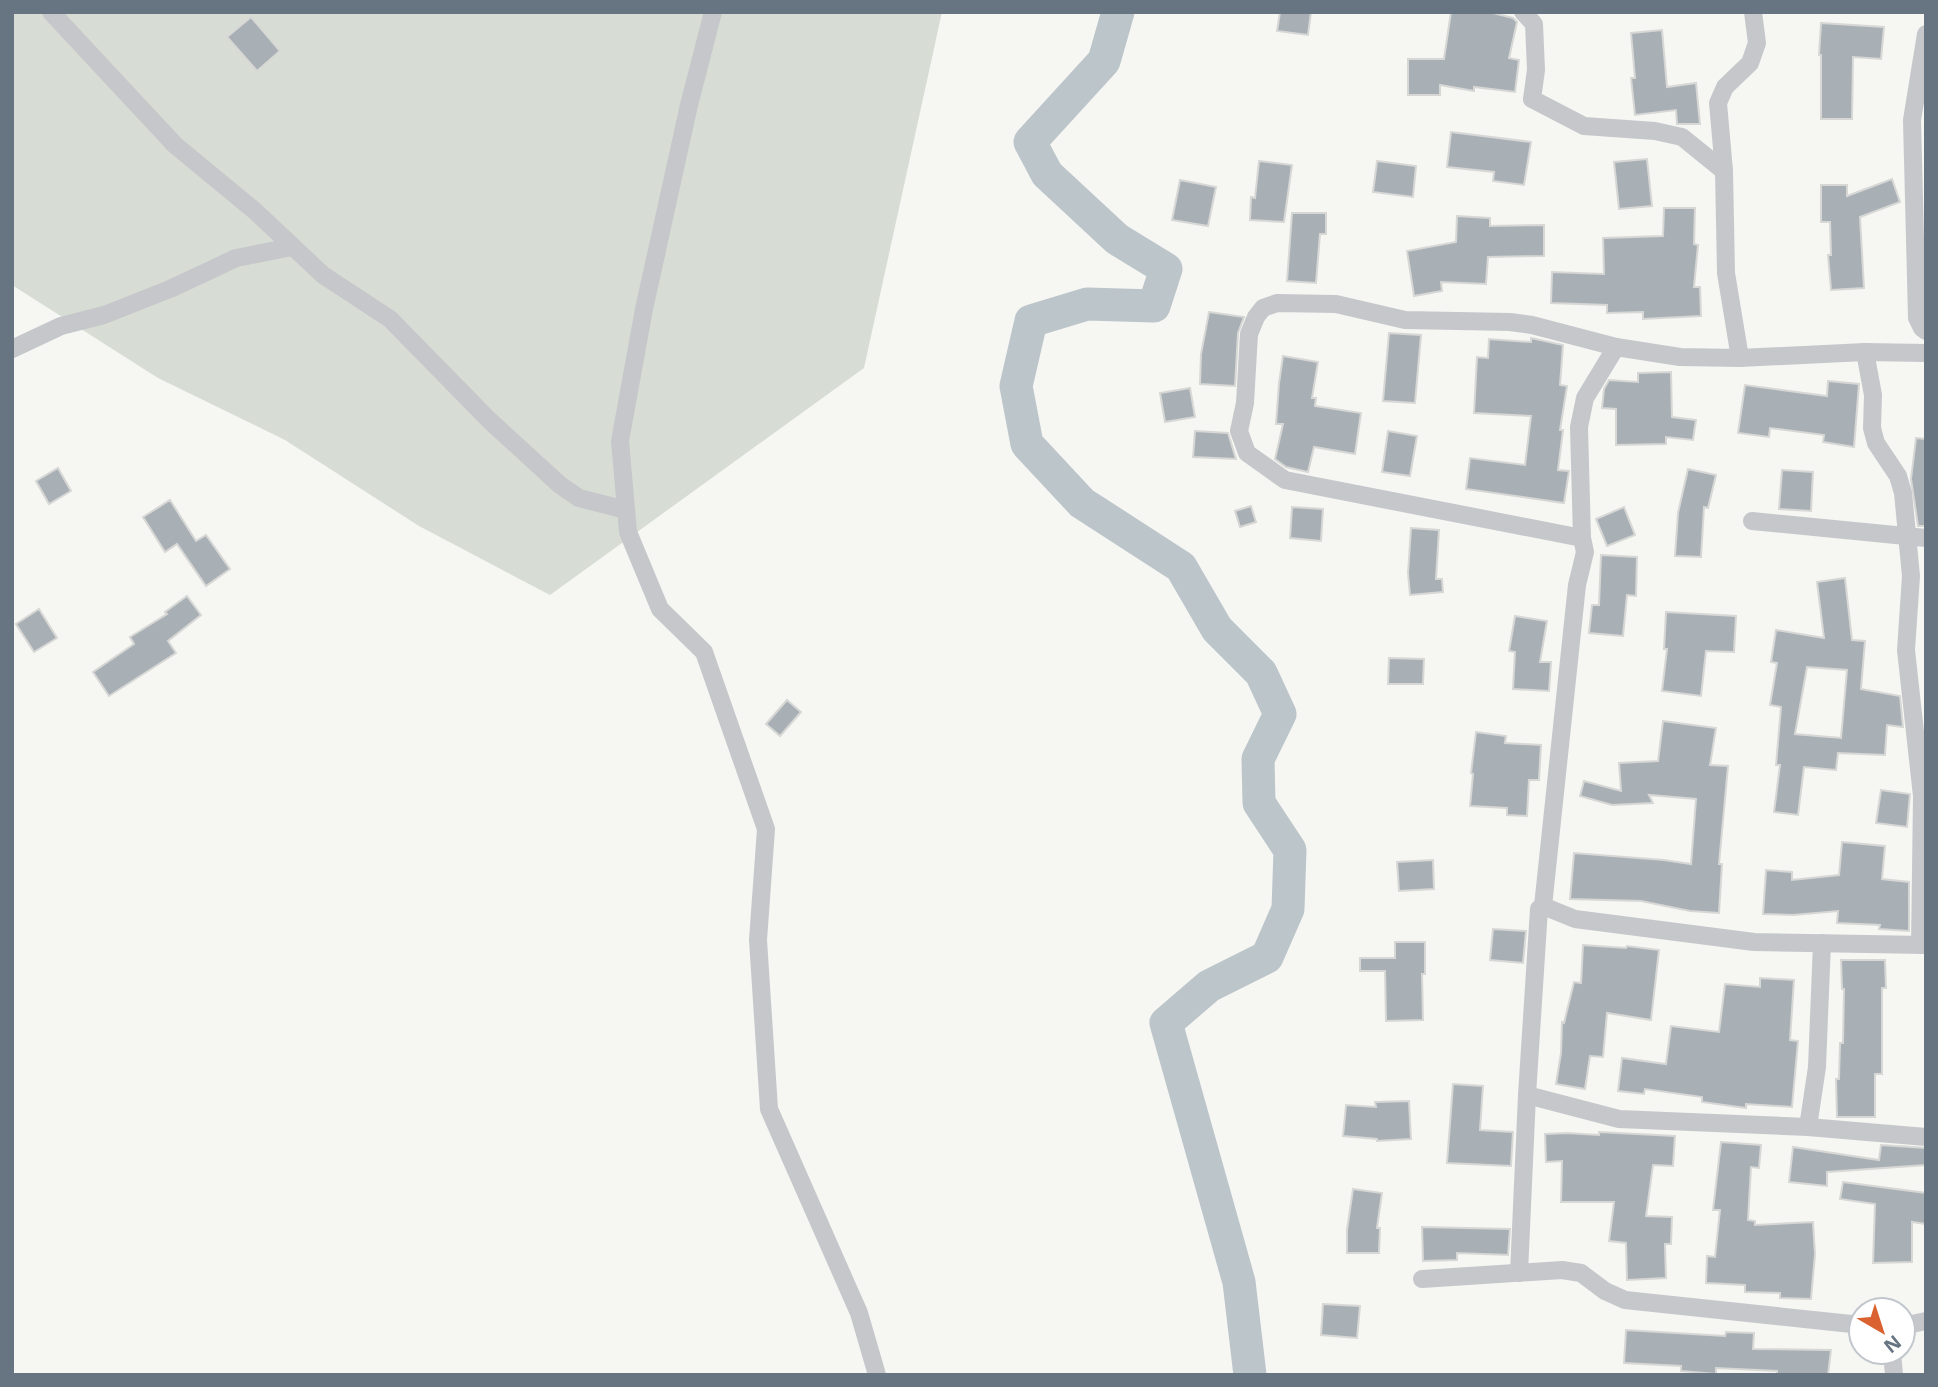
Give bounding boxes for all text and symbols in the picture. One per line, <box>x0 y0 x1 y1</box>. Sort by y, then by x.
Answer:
north arrow <box>1847 1296 1917 1366</box>
text: N <box>1879 1329 1907 1359</box>

